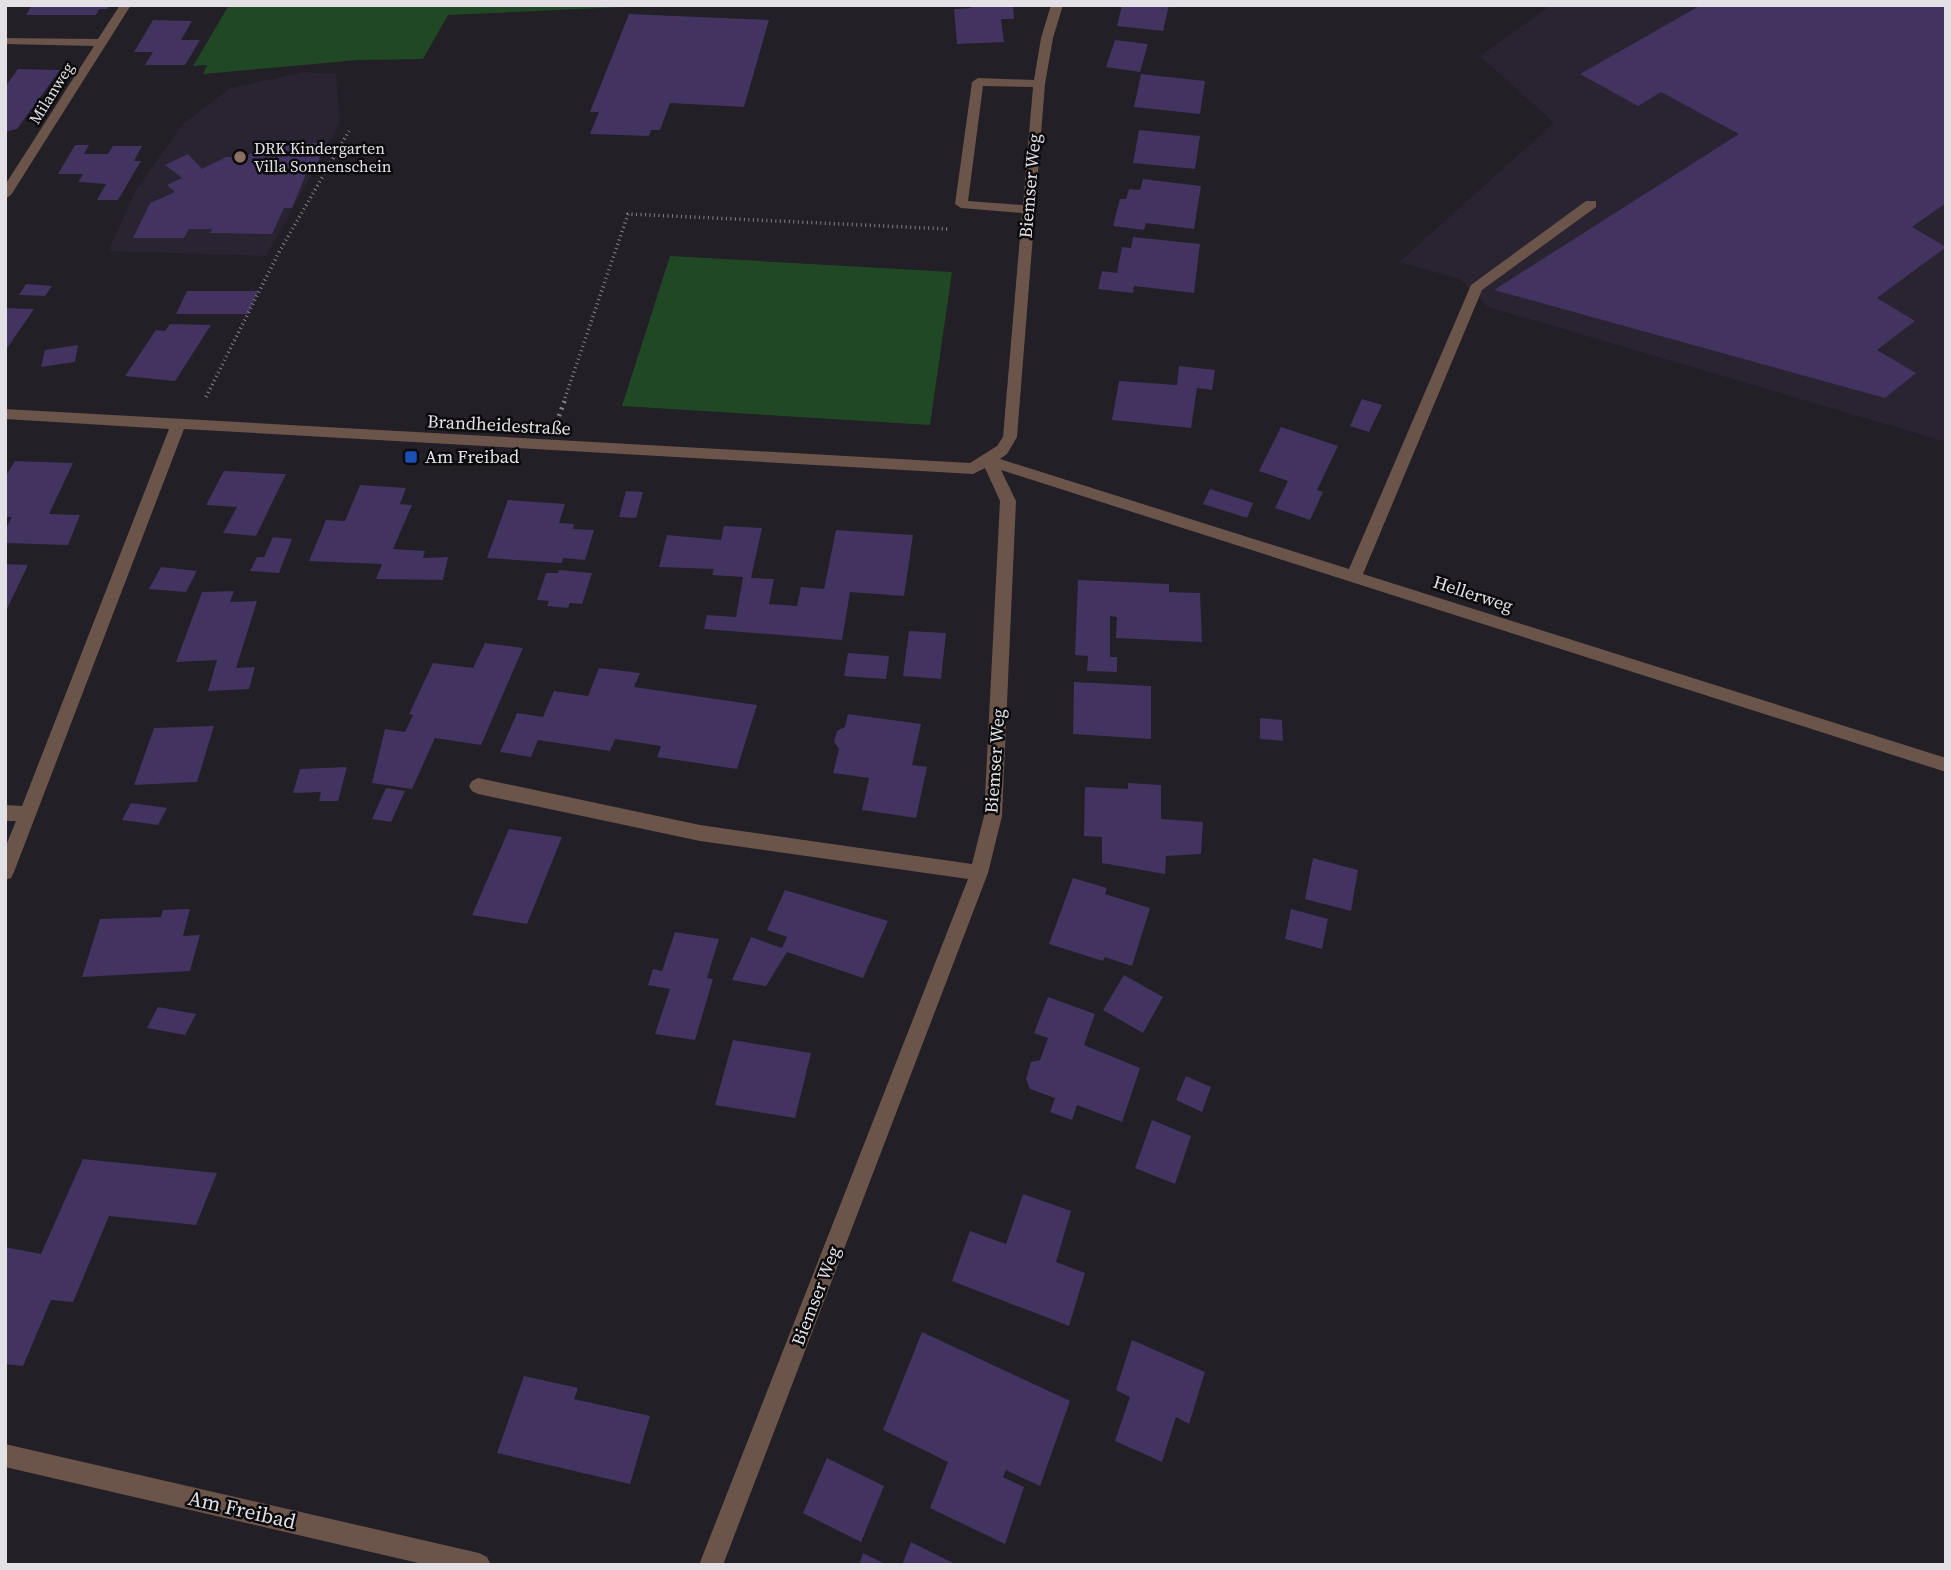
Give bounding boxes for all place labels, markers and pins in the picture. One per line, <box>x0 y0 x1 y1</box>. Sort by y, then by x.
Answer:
place label: DRK Kindergarten Villa Sonnenschein <box>254 137 392 177</box>
marker: DRK Kindergarten Villa Sonnenschein <box>232 149 248 165</box>
place label: Am Freibad <box>425 444 519 469</box>
marker: Am Freibad <box>403 449 419 465</box>

